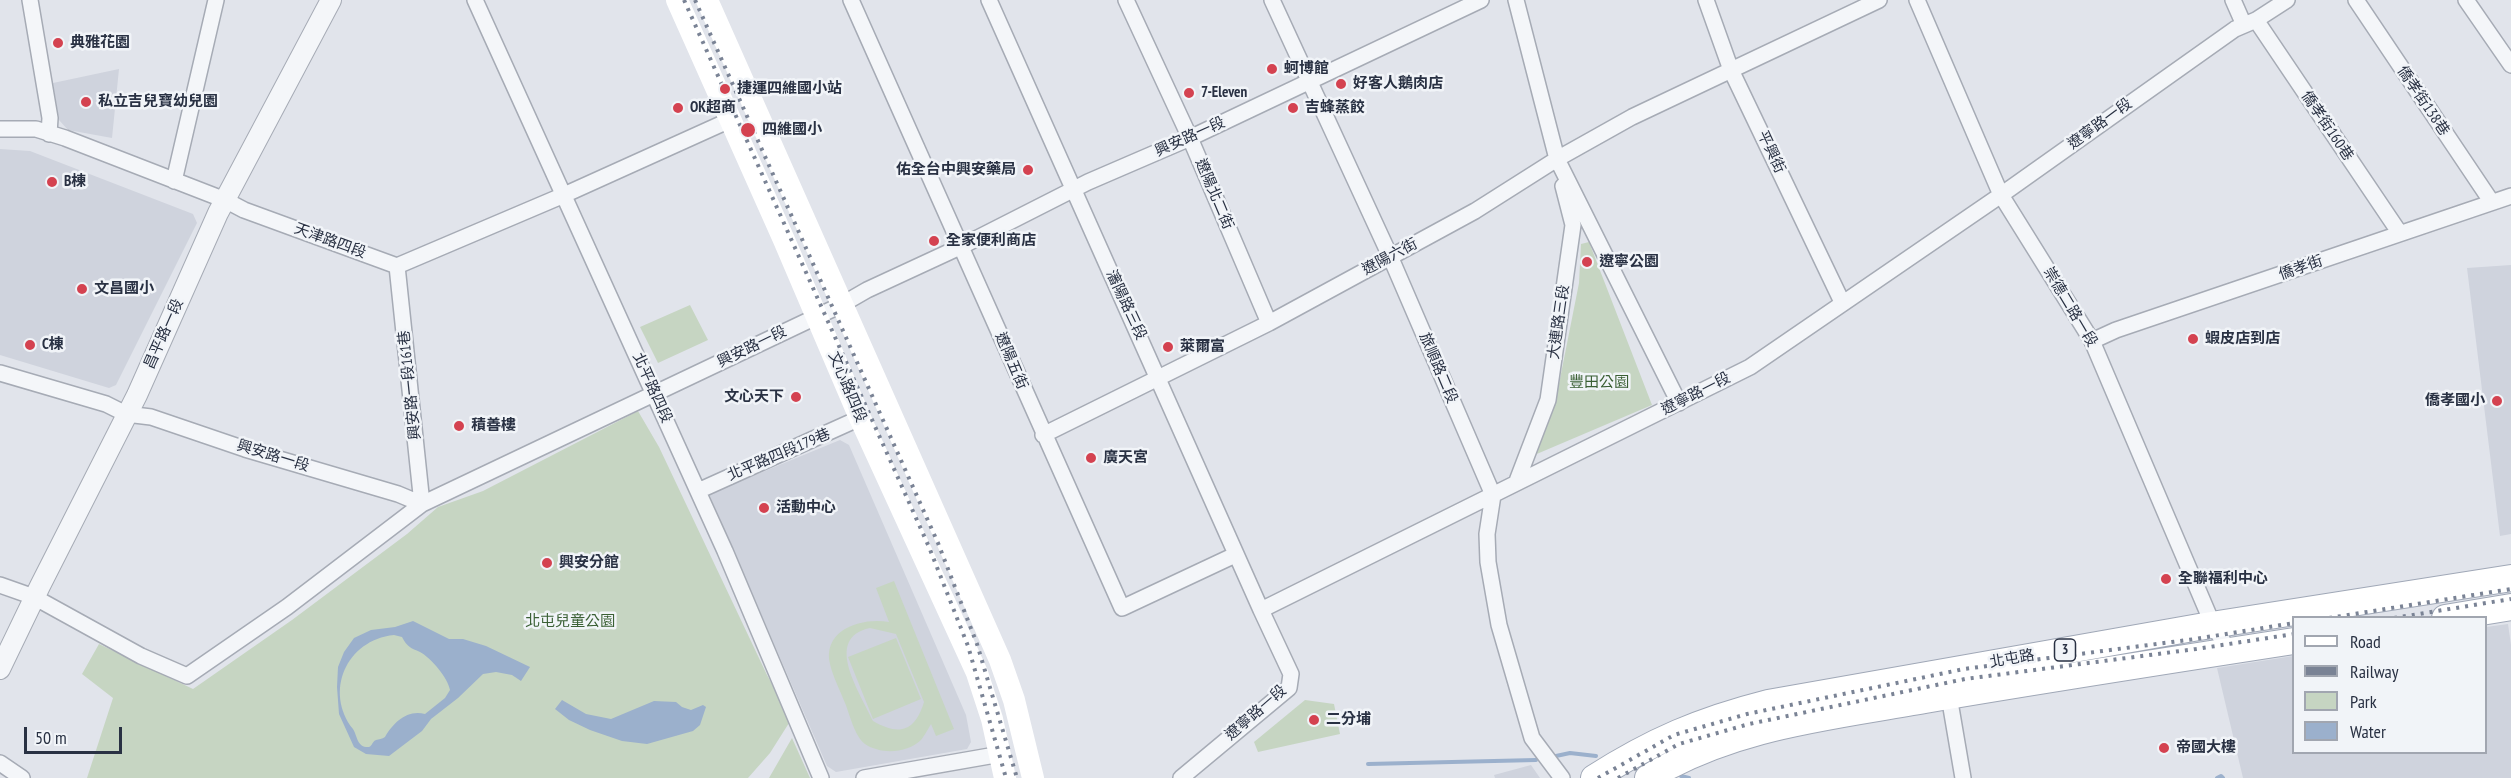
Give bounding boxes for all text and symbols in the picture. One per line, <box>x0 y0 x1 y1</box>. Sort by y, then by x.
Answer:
place label: 典雅花園 <box>70 34 130 52</box>
marker: 典雅花園 <box>51 36 65 50</box>
place label: 蚵博館 <box>1284 60 1329 78</box>
marker: 蚵博館 <box>1265 62 1279 76</box>
street label: 僑孝街138巷 <box>2393 63 2453 139</box>
place label: 好客人鵝肉店 <box>1353 75 1443 93</box>
marker: 好客人鵝肉店 <box>1334 77 1348 91</box>
place label: 捷運四維國小站 <box>737 80 842 98</box>
marker: 捷運四維國小站 <box>718 82 732 96</box>
place label: 7-Eleven <box>1201 84 1247 102</box>
marker: 7-Eleven <box>1182 86 1196 100</box>
street label: 僑孝街160巷 <box>2297 88 2357 164</box>
place label: 私立吉兒寶幼兒園 <box>98 93 218 111</box>
marker: 私立吉兒寶幼兒園 <box>79 95 93 109</box>
street label: 遼寧路一段 <box>2064 95 2136 153</box>
place label: OK超商 <box>690 99 736 117</box>
place label: 吉蜂蒸餃 <box>1305 99 1365 117</box>
marker: OK超商 <box>671 101 685 115</box>
marker: 吉蜂蒸餃 <box>1286 101 1300 115</box>
street label: 興安路一段 <box>1152 114 1228 160</box>
marker: 四維國小 <box>739 121 757 139</box>
place label: 四維國小 <box>762 121 822 139</box>
street label: 平興街 <box>1753 128 1789 176</box>
street label: 遼陽北二街 <box>1191 156 1237 232</box>
place label: 佑全台中興安藥局 <box>896 161 1016 179</box>
marker: 佑全台中興安藥局 <box>1021 163 1035 177</box>
place label: B棟 <box>64 173 86 191</box>
marker: B棟 <box>45 175 59 189</box>
street label: 天津路四段 <box>292 220 368 262</box>
place label: 全家便利商店 <box>946 232 1036 250</box>
marker: 全家便利商店 <box>927 234 941 248</box>
street label: 遼陽六街 <box>1359 235 1421 279</box>
street label: 僑孝街 <box>2277 252 2325 284</box>
place label: 遼寧公園 <box>1599 253 1659 271</box>
marker: 遼寧公園 <box>1580 255 1594 269</box>
street label: 崇德二路一段 <box>2039 264 2101 350</box>
street label: 瀋陽路三段 <box>1102 267 1150 343</box>
place label: 文昌國小 <box>94 280 154 298</box>
marker: 文昌國小 <box>75 282 89 296</box>
street label: 大連路三段 <box>1545 284 1573 360</box>
street label: 昌平路一段 <box>141 296 187 372</box>
street label: 興安路一段 <box>714 322 790 372</box>
street label: 興安路一段161巷 <box>395 329 425 441</box>
street label: 遼陽五街 <box>991 330 1031 392</box>
street label: 旅順路二段 <box>1415 330 1461 406</box>
place label: 蝦皮店到店 <box>2205 330 2280 348</box>
marker: 蝦皮店到店 <box>2186 332 2200 346</box>
place label: C棟 <box>42 336 64 354</box>
marker: C棟 <box>23 338 37 352</box>
place label: 萊爾富 <box>1180 338 1225 356</box>
marker: 萊爾富 <box>1161 340 1175 354</box>
street label: 文心路四段 <box>824 349 870 425</box>
street label: 北平路四段 <box>629 350 675 426</box>
street label: 遼寧路一段 <box>1659 369 1733 419</box>
park label: 豐田公園 <box>1569 374 1629 392</box>
place label: 文心天下 <box>724 388 784 406</box>
marker: 文心天下 <box>789 390 803 404</box>
place label: 僑孝國小 <box>2425 392 2485 410</box>
marker: 僑孝國小 <box>2490 394 2504 408</box>
place label: 積善樓 <box>471 417 516 435</box>
marker: 積善樓 <box>452 419 466 433</box>
street label: 北平路四段179巷 <box>725 425 833 485</box>
street label: 興安路一段 <box>235 436 311 476</box>
place label: 廣天宮 <box>1103 449 1148 467</box>
marker: 廣天宮 <box>1084 451 1098 465</box>
place label: 活動中心 <box>776 499 836 517</box>
marker: 活動中心 <box>757 501 771 515</box>
place label: 興安分館 <box>559 554 619 572</box>
marker: 興安分館 <box>540 556 554 570</box>
place label: 全聯福利中心 <box>2178 570 2268 588</box>
marker: 全聯福利中心 <box>2159 572 2173 586</box>
park label: 北屯兒童公園 <box>525 613 615 631</box>
legend <box>2292 616 2487 754</box>
text: Road <box>2350 630 2381 653</box>
road number: 3 <box>2054 639 2076 661</box>
street label: 北屯路 <box>1988 646 2036 672</box>
text: Railway <box>2350 660 2399 683</box>
street label: 遼寧路一段 <box>1222 682 1290 744</box>
text: Park <box>2350 690 2377 713</box>
place label: 二分埔 <box>1326 711 1371 729</box>
marker: 二分埔 <box>1307 713 1321 727</box>
scale bar <box>27 715 124 753</box>
text: Water <box>2350 720 2386 743</box>
text: 50 m <box>35 726 67 749</box>
place label: 帝國大樓 <box>2176 739 2236 757</box>
marker: 帝國大樓 <box>2157 741 2171 755</box>

